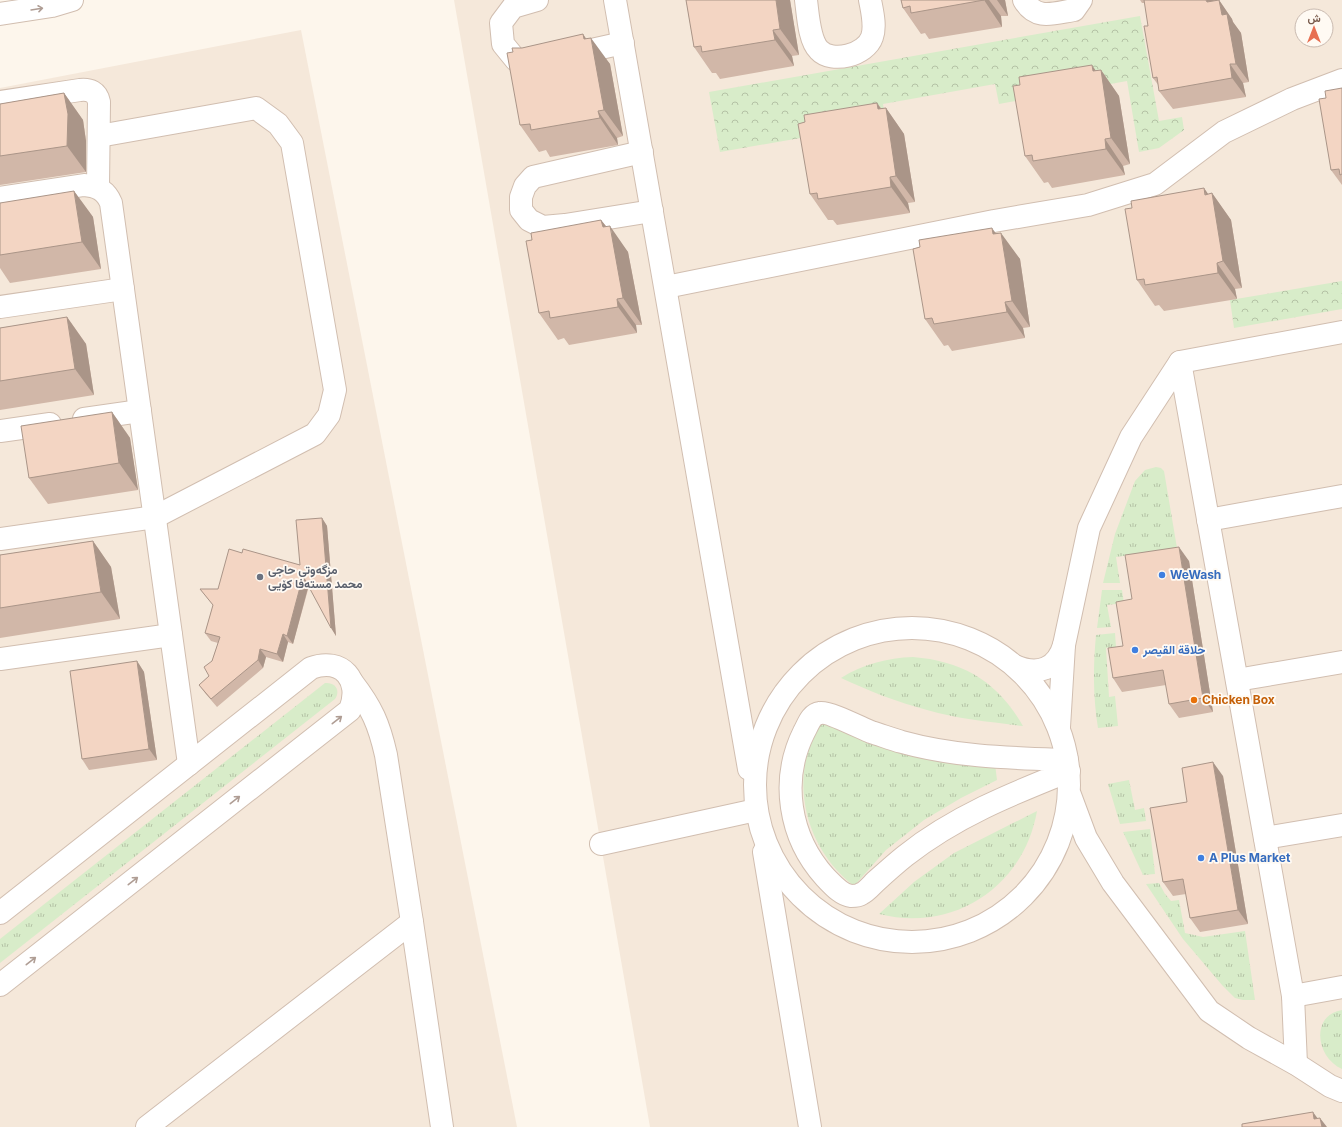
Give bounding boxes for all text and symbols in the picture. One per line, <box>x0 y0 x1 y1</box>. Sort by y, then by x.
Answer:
one-way arrow <box>30 5 43 13</box>
north arrow <box>1294 8 1334 48</box>
text: ش <box>1307 11 1321 25</box>
place label: مزگەوتی حاجی محمد مستەفا کۆیی <box>268 562 363 592</box>
place label: WeWash <box>1170 567 1221 582</box>
marker: WeWash <box>1157 570 1167 580</box>
marker: مزگەوتی حاجی محمد مستەفا کۆیی <box>255 572 265 582</box>
place label: حلاقة القيصر <box>1142 642 1205 658</box>
marker: حلاقة القيصر <box>1130 645 1140 655</box>
place label: Chicken Box <box>1202 692 1275 707</box>
marker: Chicken Box <box>1189 695 1199 705</box>
one-way arrow <box>331 715 342 724</box>
one-way arrow <box>229 796 240 804</box>
place label: A Plus Market <box>1209 850 1291 865</box>
marker: A Plus Market <box>1196 853 1206 863</box>
one-way arrow <box>127 876 138 885</box>
one-way arrow <box>25 957 36 965</box>

